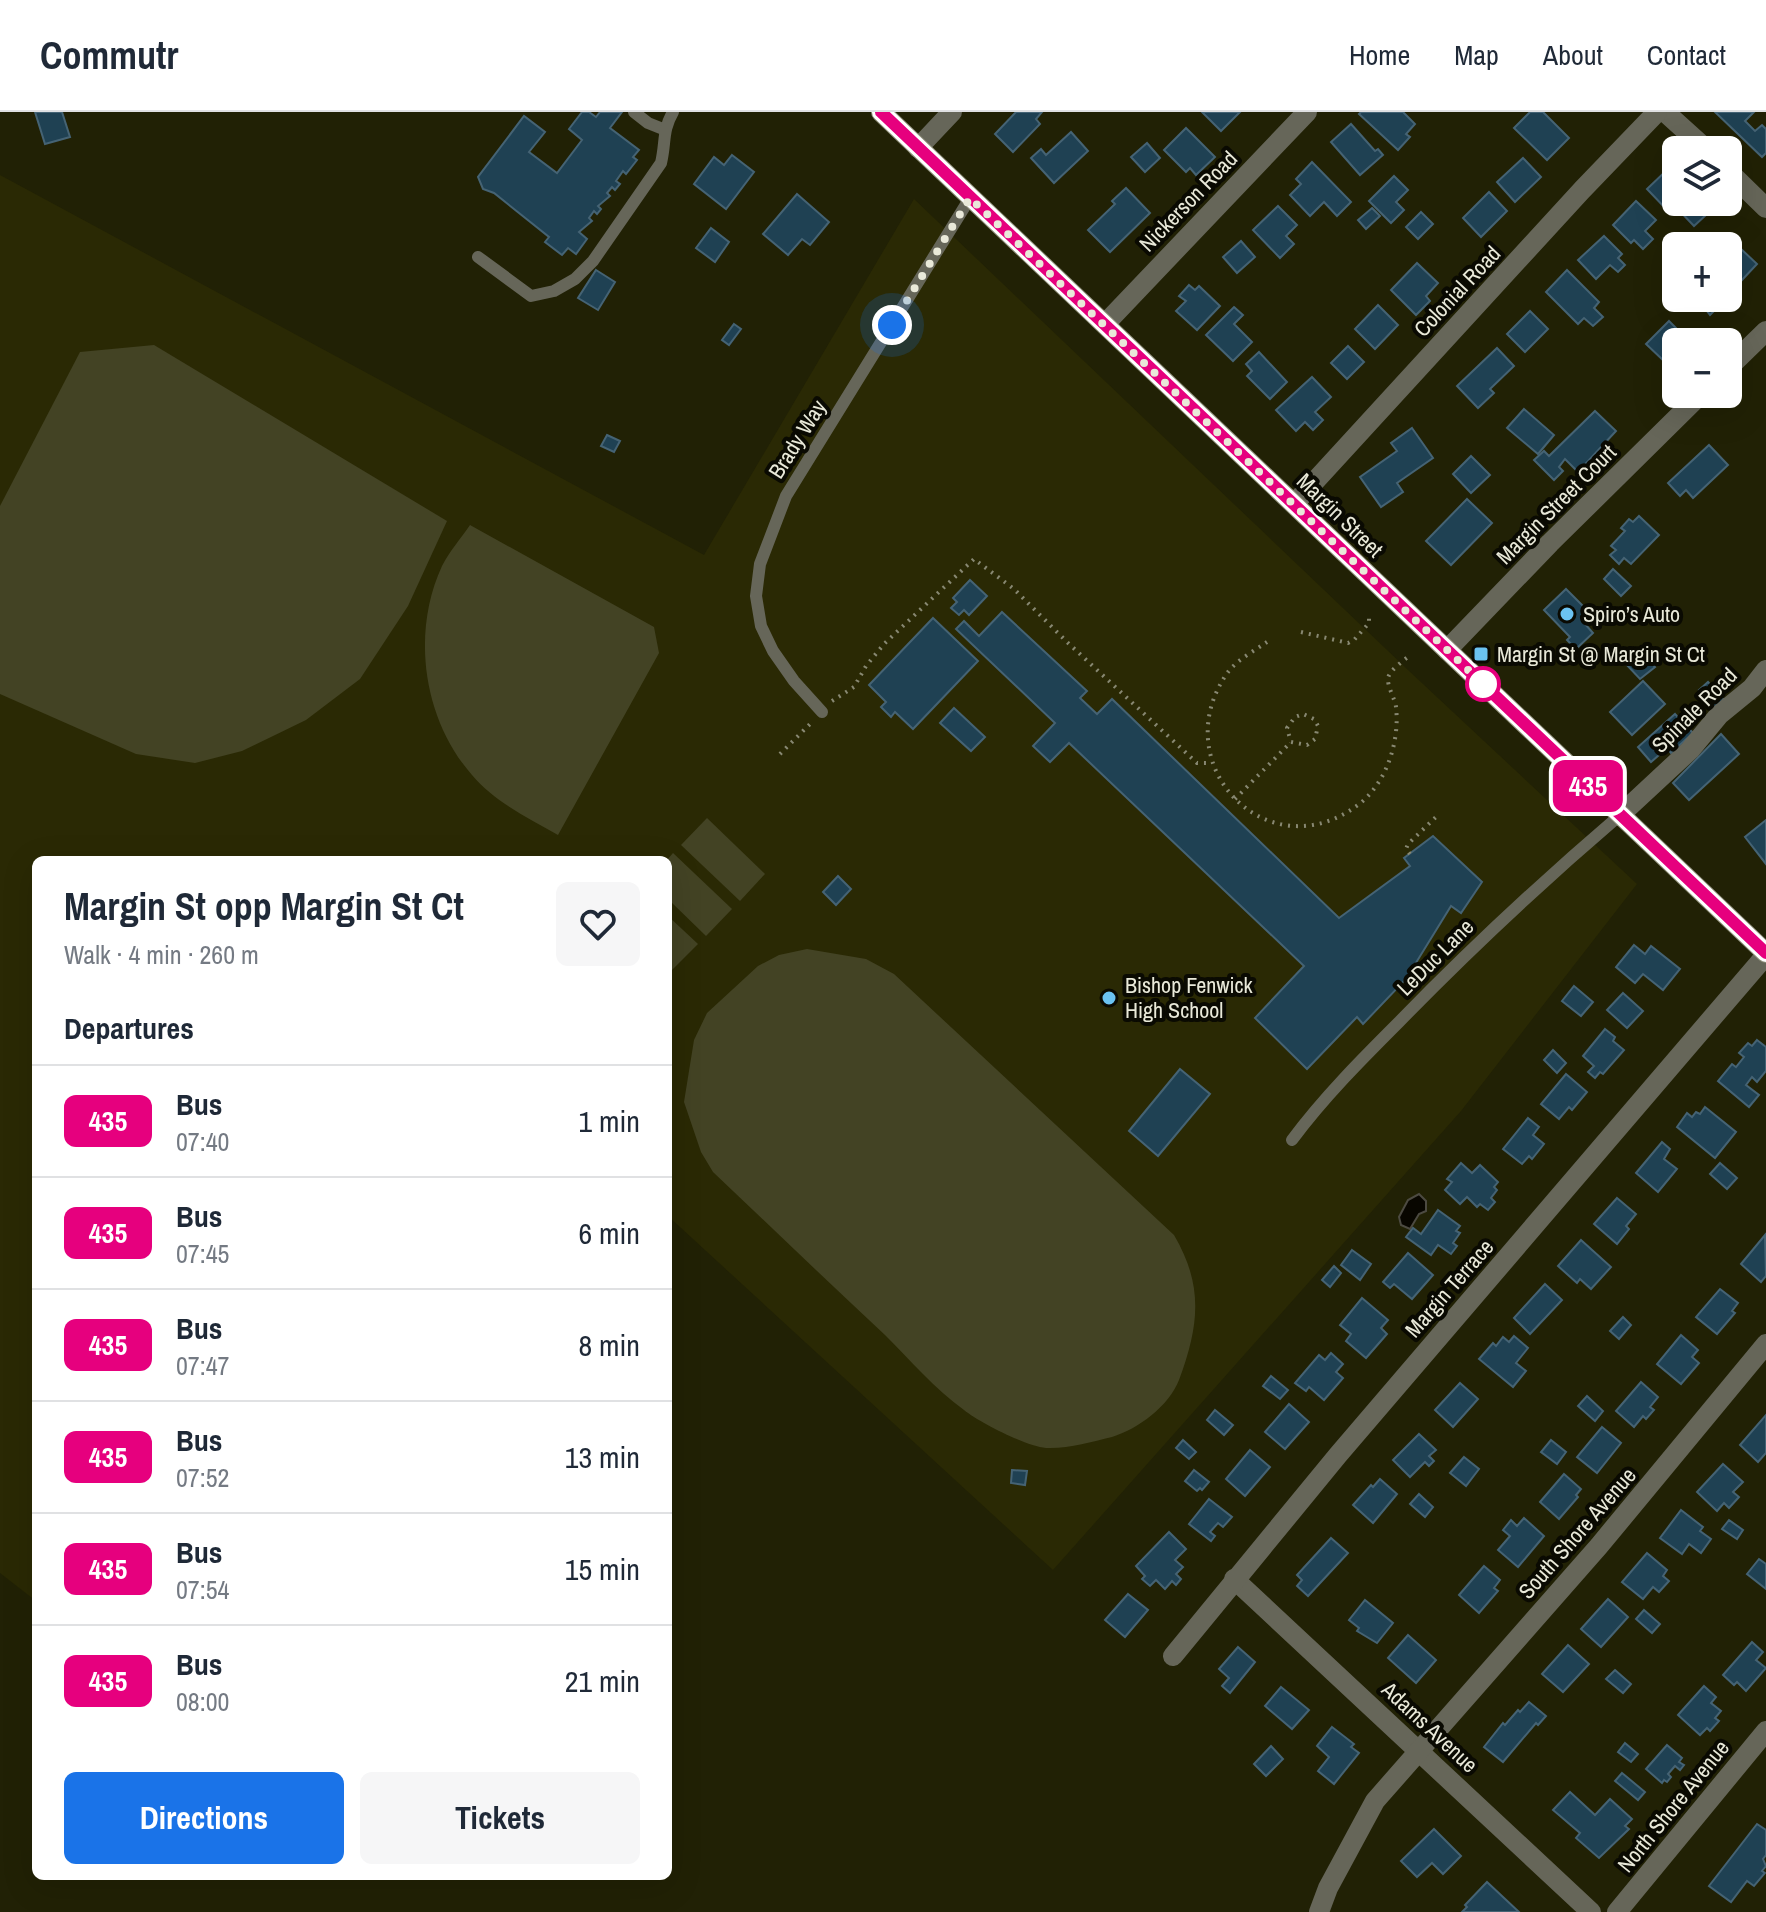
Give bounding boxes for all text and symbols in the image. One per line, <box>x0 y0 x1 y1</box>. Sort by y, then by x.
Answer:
text: Commutr <box>40 30 178 81</box>
text: Home <box>1349 36 1410 74</box>
text: Map <box>1454 36 1499 74</box>
text: About <box>1543 36 1603 74</box>
text: Contact <box>1647 36 1726 74</box>
map controls <box>1662 136 1742 408</box>
button: layers <box>1662 136 1742 216</box>
street label: Nickerson Road <box>1132 144 1244 258</box>
button: + <box>1662 232 1742 312</box>
street label: Colonial Road <box>1407 239 1507 343</box>
your location <box>872 305 912 345</box>
button: − <box>1662 328 1742 408</box>
street label: Brady Way <box>761 394 833 484</box>
street label: Margin Street Court <box>1489 437 1623 571</box>
street label: Margin Street <box>1290 466 1390 564</box>
place label: Spiro’s Auto <box>1583 599 1680 629</box>
marker: Spiro’s Auto <box>1558 605 1576 623</box>
place label: Margin St @ Margin St Ct <box>1497 639 1705 669</box>
marker: Margin St @ Margin St Ct <box>1472 645 1490 663</box>
street label: Spinale Road <box>1645 661 1743 759</box>
unlabelled marker <box>1466 667 1500 701</box>
line badge: 435 <box>1542 760 1634 812</box>
text: 435 <box>1569 767 1607 805</box>
text: Margin St opp Margin St Ct <box>64 881 464 932</box>
button: heart <box>556 882 640 966</box>
street label: LeDuc Lane <box>1390 912 1480 1002</box>
text: Walk · 4 min · 260 m <box>64 937 259 972</box>
place label: Bishop Fenwick High School <box>1125 970 1253 1025</box>
marker: Bishop Fenwick High School <box>1100 989 1118 1007</box>
text: Departures <box>64 1008 194 1048</box>
text: Bus <box>176 1084 222 1124</box>
text: 1 min <box>578 1101 640 1141</box>
text: 435 <box>89 1102 127 1140</box>
text: 07:40 <box>176 1124 229 1159</box>
text: Bus <box>176 1196 222 1236</box>
text: 6 min <box>578 1213 640 1253</box>
text: 435 <box>89 1214 127 1252</box>
street label: Margin Terrace <box>1398 1232 1500 1344</box>
text: 07:45 <box>176 1236 229 1271</box>
text: Bus <box>176 1308 222 1348</box>
text: 8 min <box>578 1325 640 1365</box>
text: 435 <box>89 1326 127 1364</box>
text: 07:47 <box>176 1348 229 1383</box>
text: Bus <box>176 1420 222 1460</box>
text: 13 min <box>565 1437 640 1477</box>
text: 435 <box>89 1438 127 1476</box>
text: 07:52 <box>176 1460 229 1495</box>
street label: South Shore Avenue <box>1511 1461 1643 1605</box>
text: Bus <box>176 1532 222 1572</box>
text: 15 min <box>565 1549 640 1589</box>
text: 435 <box>89 1550 127 1588</box>
text: 07:54 <box>176 1572 229 1607</box>
text: Bus <box>176 1644 222 1684</box>
text: 21 min <box>565 1661 640 1701</box>
text: 435 <box>89 1662 127 1700</box>
street label: Adams Avenue <box>1375 1674 1484 1779</box>
text: 08:00 <box>176 1684 229 1719</box>
street label: North Shore Avenue <box>1610 1734 1736 1878</box>
button: Directions <box>64 1772 344 1864</box>
button: Tickets <box>360 1772 640 1864</box>

